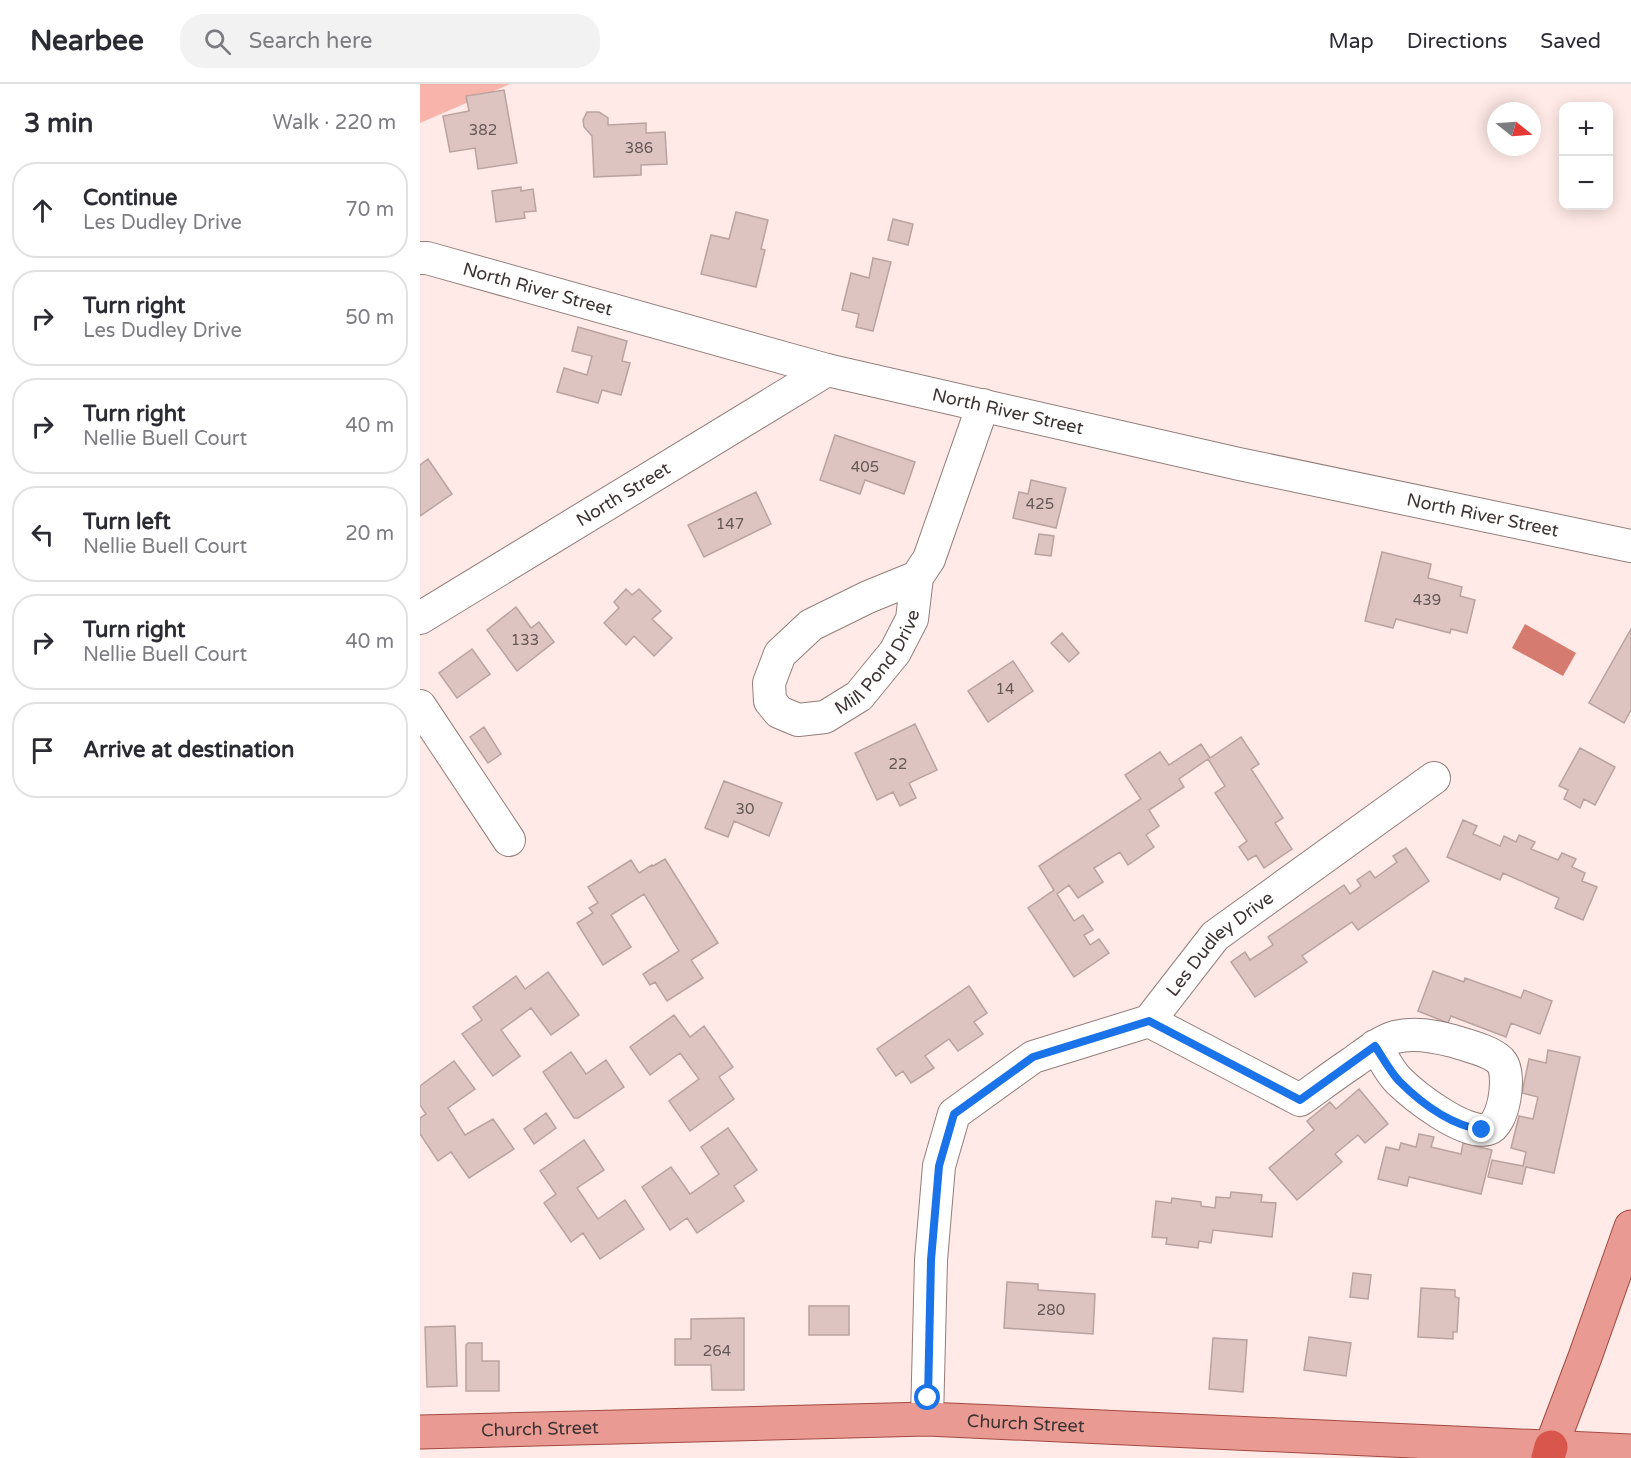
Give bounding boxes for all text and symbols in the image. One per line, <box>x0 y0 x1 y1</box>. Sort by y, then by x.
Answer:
search box <box>180 14 600 68</box>
text: Nearbee <box>30 24 144 58</box>
icon: search <box>201 25 234 58</box>
text: Search here <box>249 28 372 54</box>
text: Map <box>1328 29 1374 54</box>
text: Directions <box>1407 29 1507 54</box>
text: Saved <box>1540 29 1601 54</box>
north arrow <box>1487 102 1541 156</box>
map controls <box>1559 102 1613 210</box>
button: + <box>1559 102 1613 156</box>
text: 3 min <box>24 108 93 139</box>
text: Walk · 220 m <box>273 111 396 135</box>
house number: 382 <box>469 121 497 139</box>
house number: 386 <box>625 139 653 157</box>
button: − <box>1559 156 1613 210</box>
text: Continue <box>83 185 178 211</box>
icon: ahead <box>26 194 59 227</box>
text: 70 m <box>345 198 394 222</box>
text: Les Dudley Drive <box>83 211 242 235</box>
street label: North River Street <box>460 258 615 320</box>
text: Turn right <box>83 293 185 319</box>
icon: right <box>26 302 59 335</box>
text: 50 m <box>345 306 394 330</box>
text: Les Dudley Drive <box>83 319 242 343</box>
street label: North River Street <box>930 383 1086 439</box>
text: Turn right <box>83 401 185 427</box>
icon: right <box>26 410 59 443</box>
text: 40 m <box>345 414 394 438</box>
text: Nellie Buell Court <box>83 427 247 451</box>
street label: North Street <box>572 457 674 531</box>
house number: 405 <box>851 458 879 476</box>
street label: North River Street <box>1405 488 1561 542</box>
house number: 425 <box>1026 495 1054 513</box>
text: Turn left <box>83 509 171 535</box>
house number: 147 <box>716 515 744 533</box>
icon: left <box>26 518 59 551</box>
text: 20 m <box>345 522 394 546</box>
text: Nellie Buell Court <box>83 535 247 559</box>
house number: 439 <box>1413 591 1441 609</box>
street label: Mill Pond Drive <box>831 609 924 719</box>
text: Turn right <box>83 617 185 643</box>
icon: right <box>26 626 59 659</box>
text: 40 m <box>345 630 394 654</box>
house number: 133 <box>511 631 539 649</box>
text: Nellie Buell Court <box>83 643 247 667</box>
house number: 14 <box>996 680 1014 698</box>
icon: arrive <box>26 734 59 767</box>
text: Arrive at destination <box>83 737 294 763</box>
house number: 22 <box>889 755 907 773</box>
house number: 30 <box>736 800 754 818</box>
street label: Les Dudley Drive <box>1161 886 1278 1001</box>
route end <box>1468 1116 1494 1142</box>
house number: 280 <box>1037 1301 1065 1319</box>
house number: 264 <box>703 1342 731 1360</box>
route start <box>914 1384 940 1410</box>
street label: Church Street <box>966 1410 1085 1437</box>
street label: Church Street <box>481 1416 599 1441</box>

